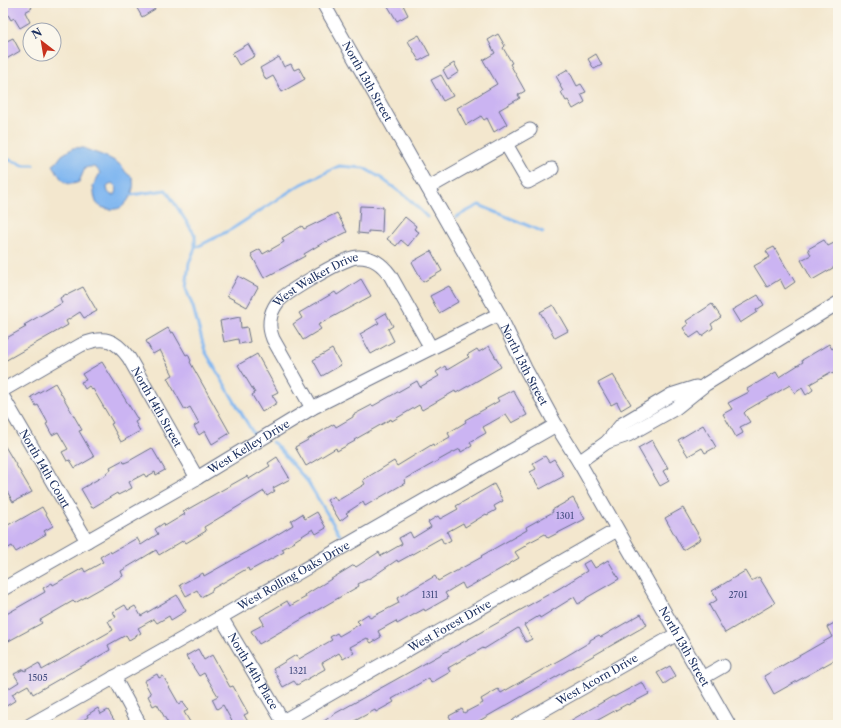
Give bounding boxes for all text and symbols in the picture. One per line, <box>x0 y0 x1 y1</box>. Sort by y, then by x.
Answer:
north arrow <box>22 22 62 62</box>
text: N <box>29 25 45 42</box>
street label: North 13th Street <box>339 39 396 124</box>
street label: West Walker Drive <box>269 250 359 310</box>
street label: North 13th Street <box>498 322 551 408</box>
street label: North 14th Street <box>129 364 185 450</box>
street label: West Kelley Drive <box>204 416 292 477</box>
street label: North 14th Court <box>16 427 73 511</box>
house number: 1301 <box>556 510 574 521</box>
street label: West Rolling Oaks Drive <box>234 538 352 614</box>
house number: 1311 <box>422 589 438 600</box>
house number: 2701 <box>728 589 748 600</box>
street label: West Forest Drive <box>405 596 494 655</box>
street label: North 13th Street <box>656 604 712 689</box>
street label: North 14th Place <box>225 630 281 712</box>
street label: West Acorn Drive <box>553 651 640 709</box>
house number: 1321 <box>289 665 307 676</box>
house number: 1505 <box>28 672 48 683</box>

